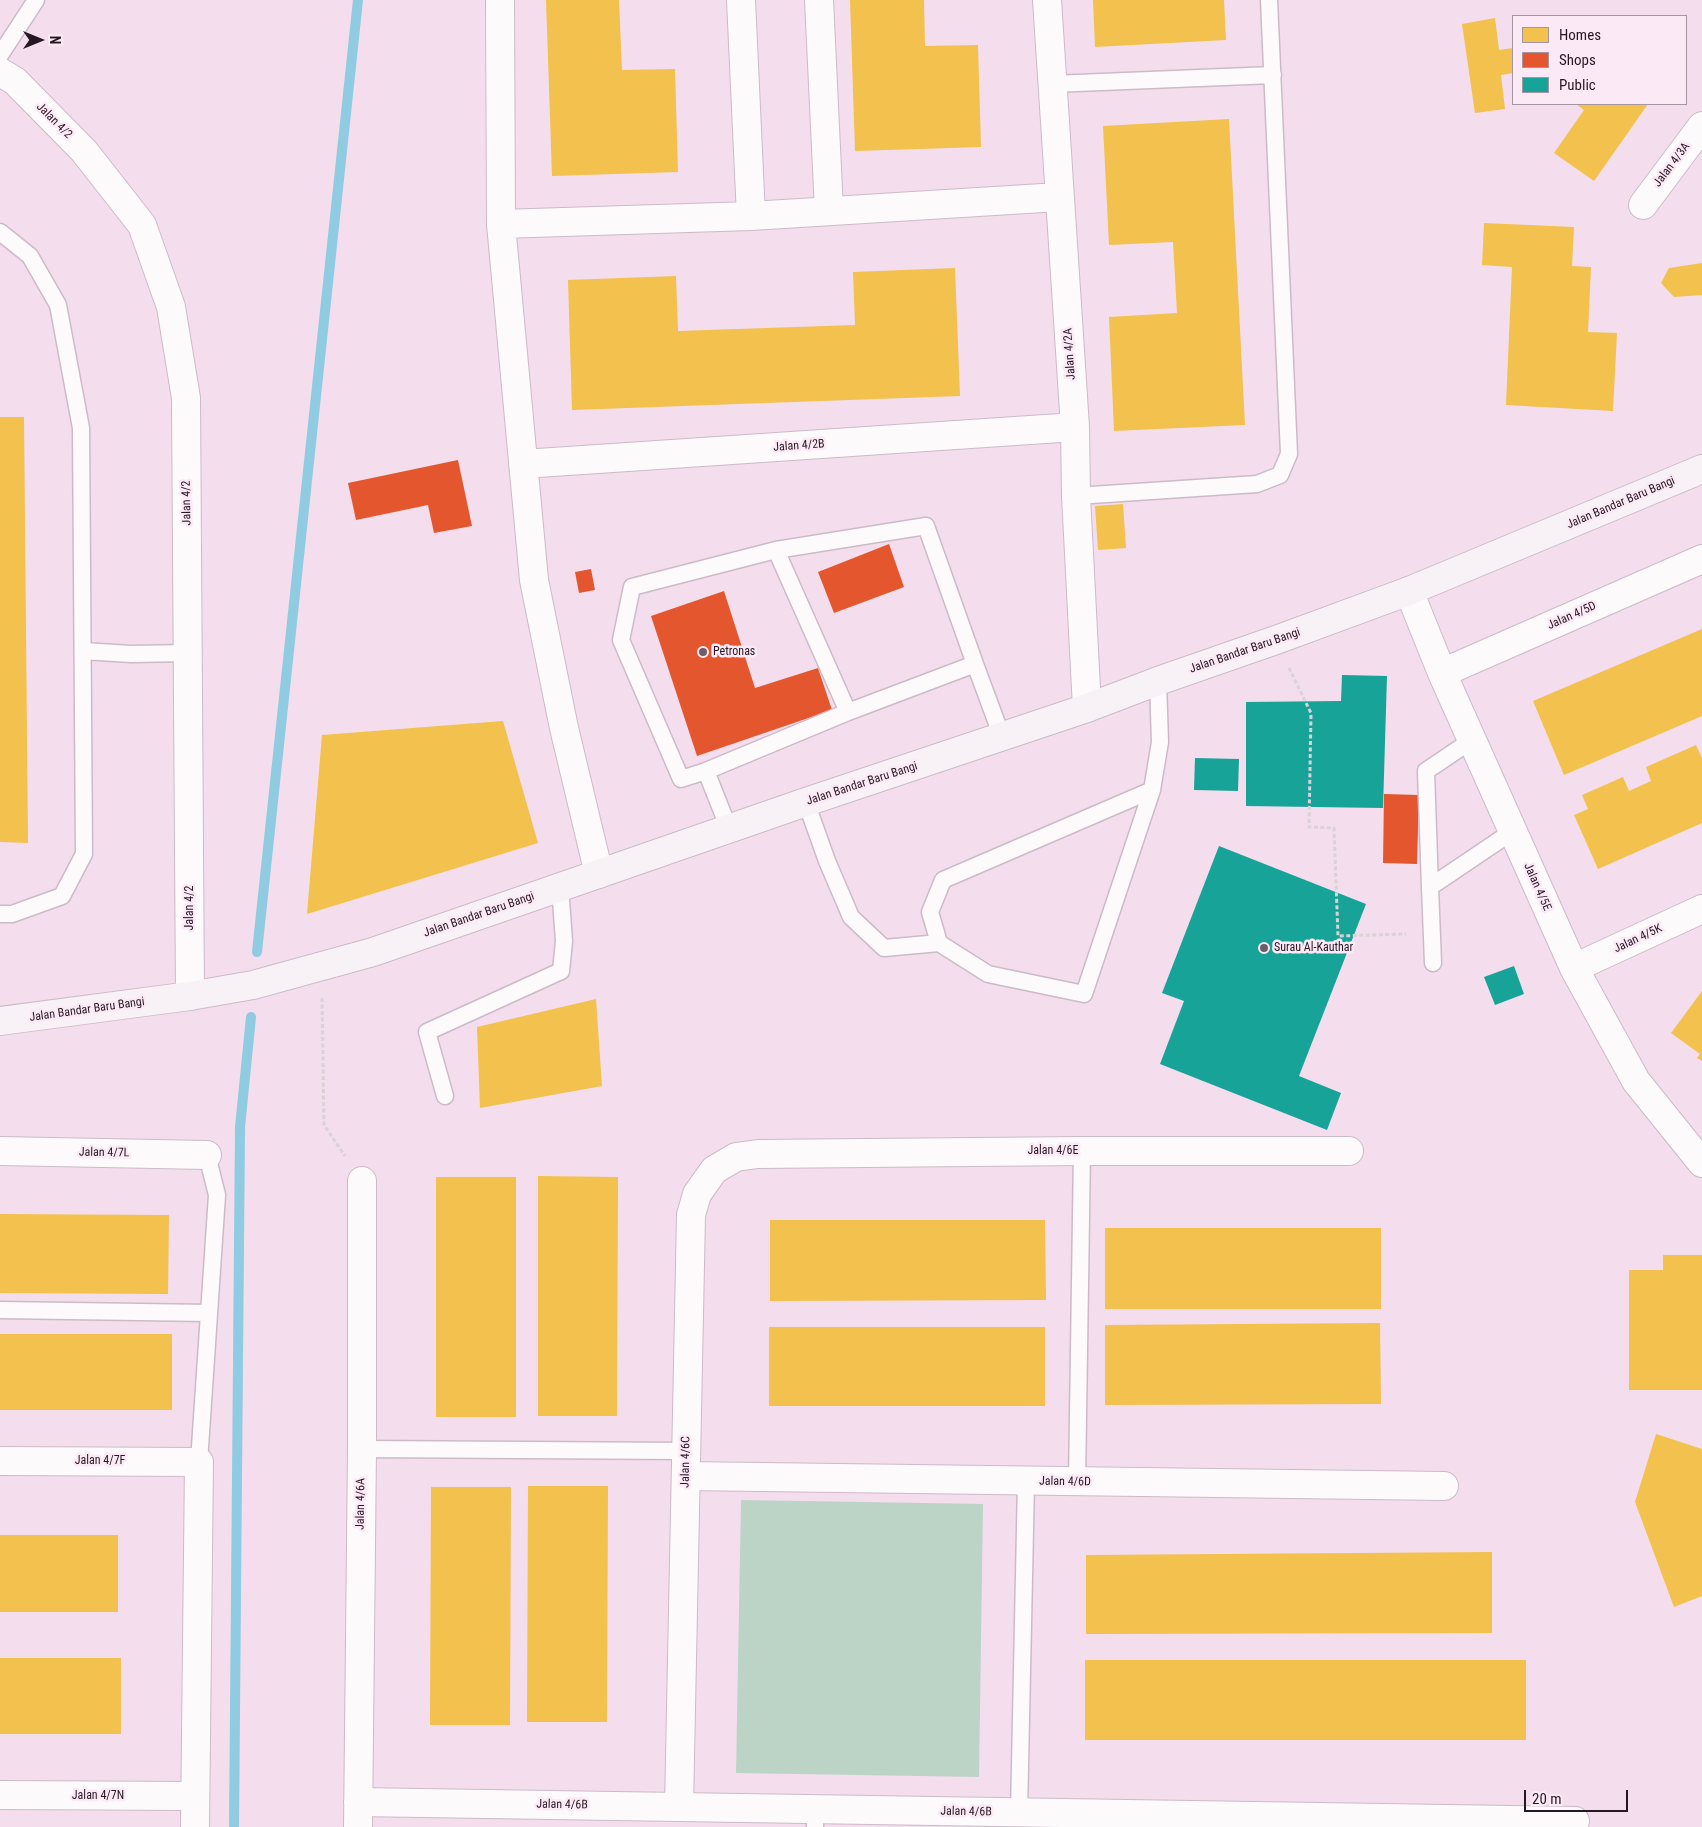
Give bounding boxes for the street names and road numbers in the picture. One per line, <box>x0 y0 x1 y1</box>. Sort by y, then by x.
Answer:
street label: Jalan 4/2 <box>33 100 75 142</box>
street label: Jalan 4/3A <box>1651 140 1693 190</box>
street label: Jalan 4/2A <box>1061 328 1079 380</box>
street label: Jalan 4/2B <box>773 437 825 455</box>
street label: Jalan Bandar Baru Bangi <box>1565 474 1677 532</box>
street label: Jalan 4/2 <box>179 480 195 526</box>
street label: Jalan 4/5D <box>1545 599 1599 633</box>
street label: Jalan Bandar Baru Bangi <box>1188 625 1302 677</box>
street label: Jalan Bandar Baru Bangi <box>805 759 919 809</box>
street label: Jalan 4/5E <box>1520 861 1554 913</box>
street label: Jalan 4/2 <box>183 886 197 930</box>
street label: Jalan Bandar Baru Bangi <box>422 889 536 941</box>
street label: Jalan 4/5K <box>1612 922 1664 956</box>
street label: Jalan Bandar Baru Bangi <box>28 995 146 1025</box>
street label: Jalan 4/6E <box>1028 1144 1078 1158</box>
street label: Jalan 4/7L <box>79 1145 129 1161</box>
street label: Jalan 4/6C <box>678 1436 694 1488</box>
street label: Jalan 4/7F <box>75 1454 125 1468</box>
street label: Jalan 4/6D <box>1039 1474 1091 1490</box>
street label: Jalan 4/6A <box>353 1478 369 1530</box>
street label: Jalan 4/7N <box>72 1789 124 1803</box>
street label: Jalan 4/6B <box>536 1797 588 1813</box>
street label: Jalan 4/6B <box>940 1804 992 1820</box>

